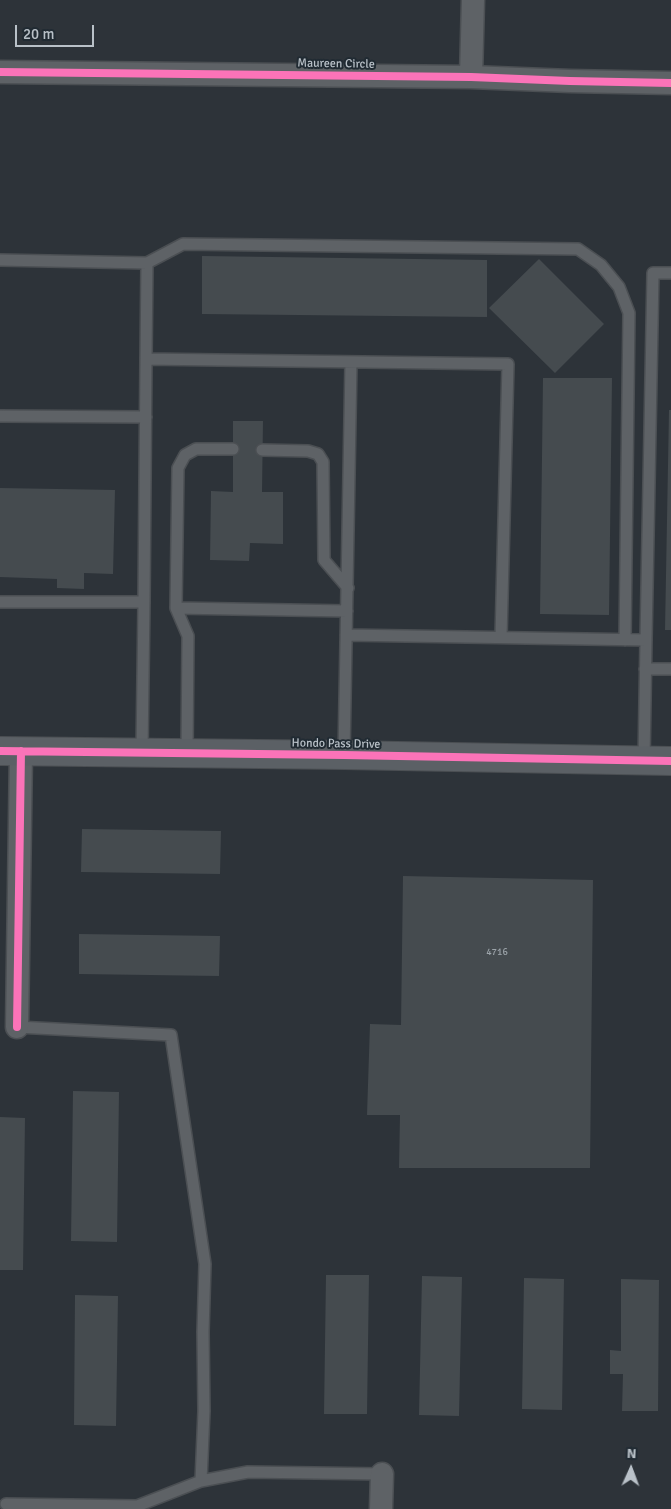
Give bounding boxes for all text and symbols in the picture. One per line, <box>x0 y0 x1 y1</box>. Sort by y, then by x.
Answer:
scale bar <box>18 15 96 47</box>
text: 20 m <box>23 25 54 43</box>
street label: Maureen Circle <box>297 56 375 72</box>
street label: Hondo Pass Drive <box>292 736 380 752</box>
house number: 4716 <box>486 946 508 958</box>
north arrow <box>606 1444 656 1494</box>
text: N <box>626 1445 637 1462</box>

